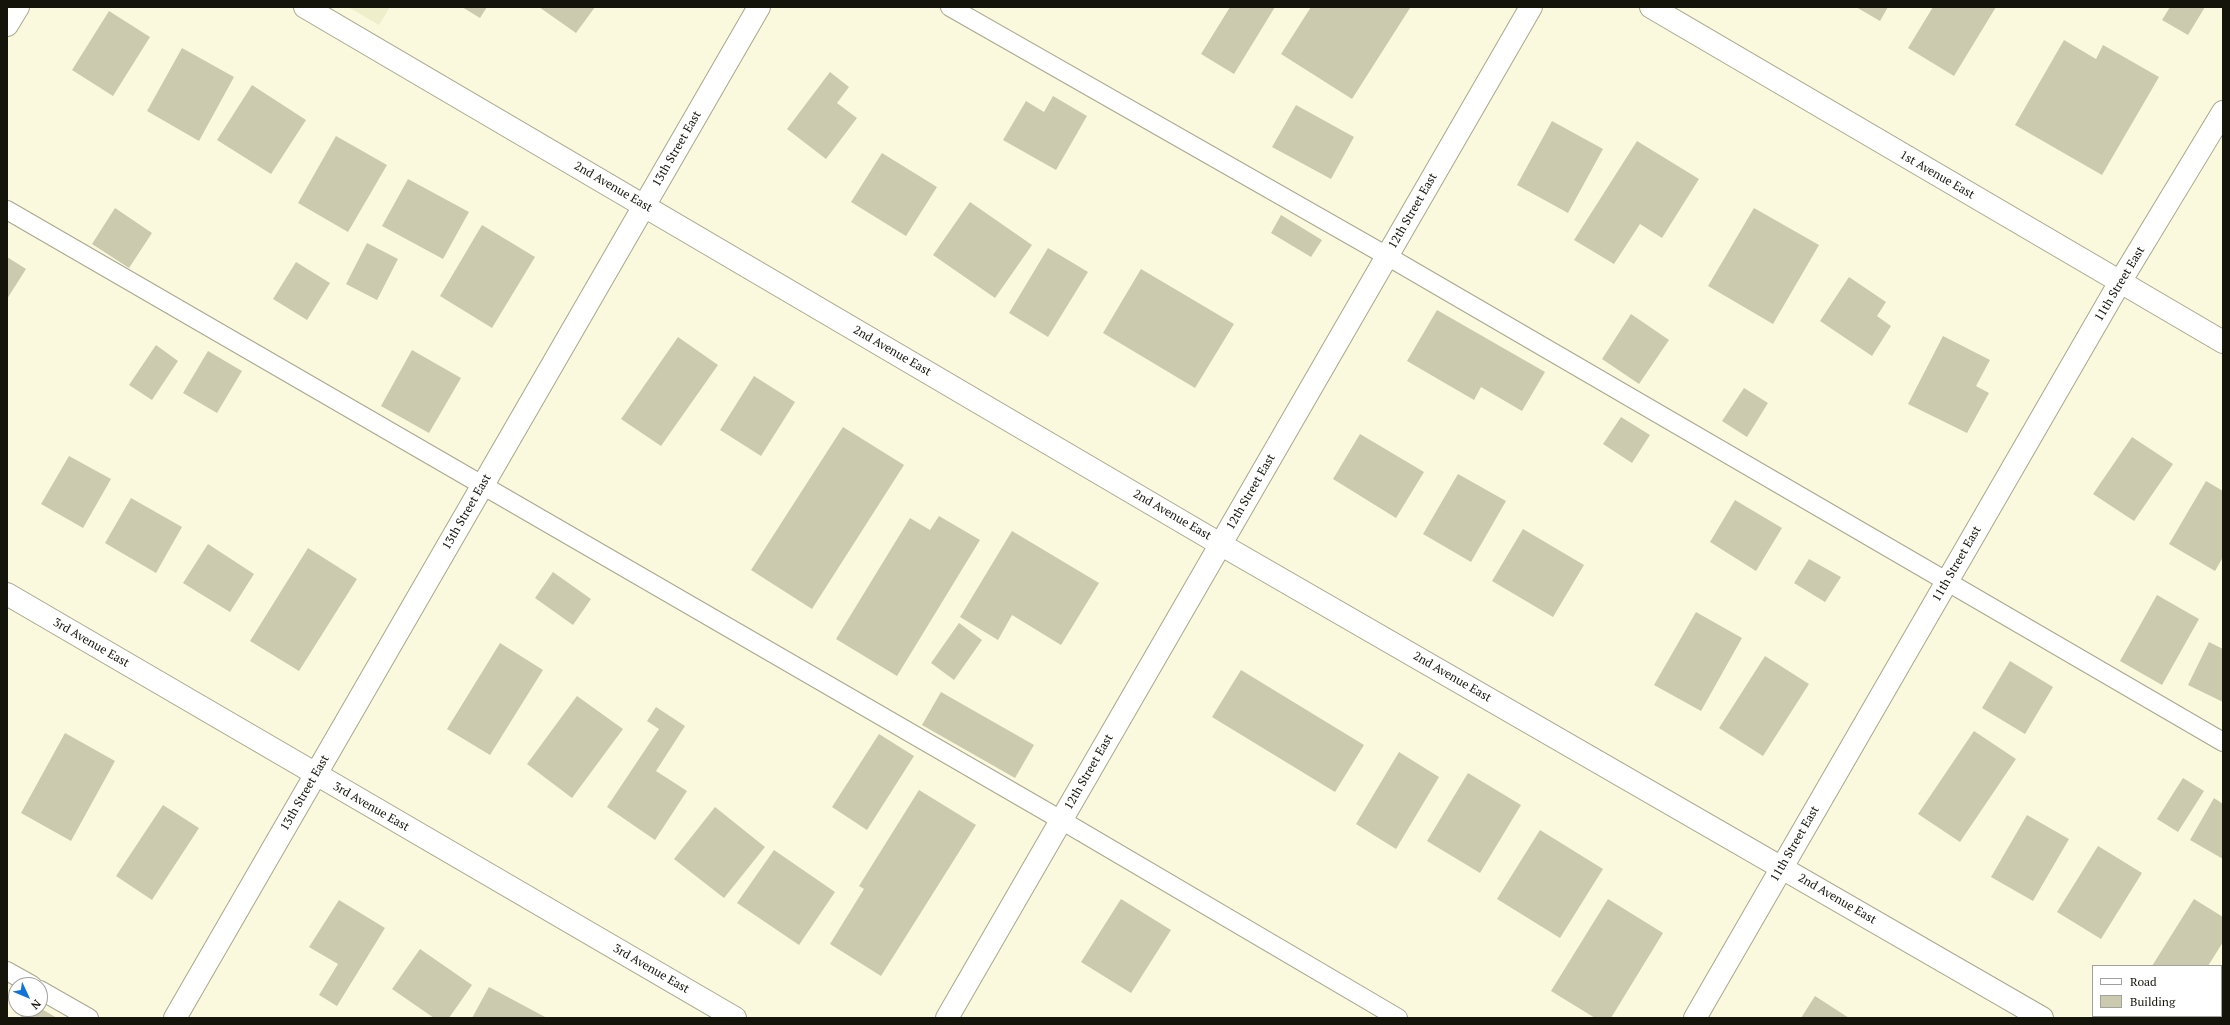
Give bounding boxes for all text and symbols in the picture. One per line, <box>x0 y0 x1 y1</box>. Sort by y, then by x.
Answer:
street label: 13th Street East <box>650 109 704 189</box>
street label: 1st Avenue East <box>1897 148 1977 202</box>
street label: 2nd Avenue East <box>571 159 655 215</box>
street label: 12th Street East <box>1386 171 1440 251</box>
street label: 11th Street East <box>2092 244 2148 324</box>
street label: 2nd Avenue East <box>850 323 934 379</box>
street label: 12th Street East <box>1224 452 1278 532</box>
street label: 13th Street East <box>440 472 494 552</box>
street label: 2nd Avenue East <box>1130 487 1214 543</box>
street label: 11th Street East <box>1930 524 1984 604</box>
street label: 3rd Avenue East <box>50 615 132 671</box>
street label: 2nd Avenue East <box>1410 649 1494 705</box>
street label: 12th Street East <box>1062 732 1116 812</box>
street label: 13th Street East <box>278 753 332 833</box>
street label: 3rd Avenue East <box>330 779 412 835</box>
street label: 11th Street East <box>1768 804 1822 884</box>
street label: 2nd Avenue East <box>1795 871 1879 927</box>
street label: 3rd Avenue East <box>610 941 692 997</box>
legend <box>2092 965 2222 1017</box>
text: Road <box>2130 974 2157 989</box>
north arrow <box>8 977 48 1017</box>
text: Building <box>2130 994 2175 1009</box>
text: N <box>28 997 44 1013</box>

